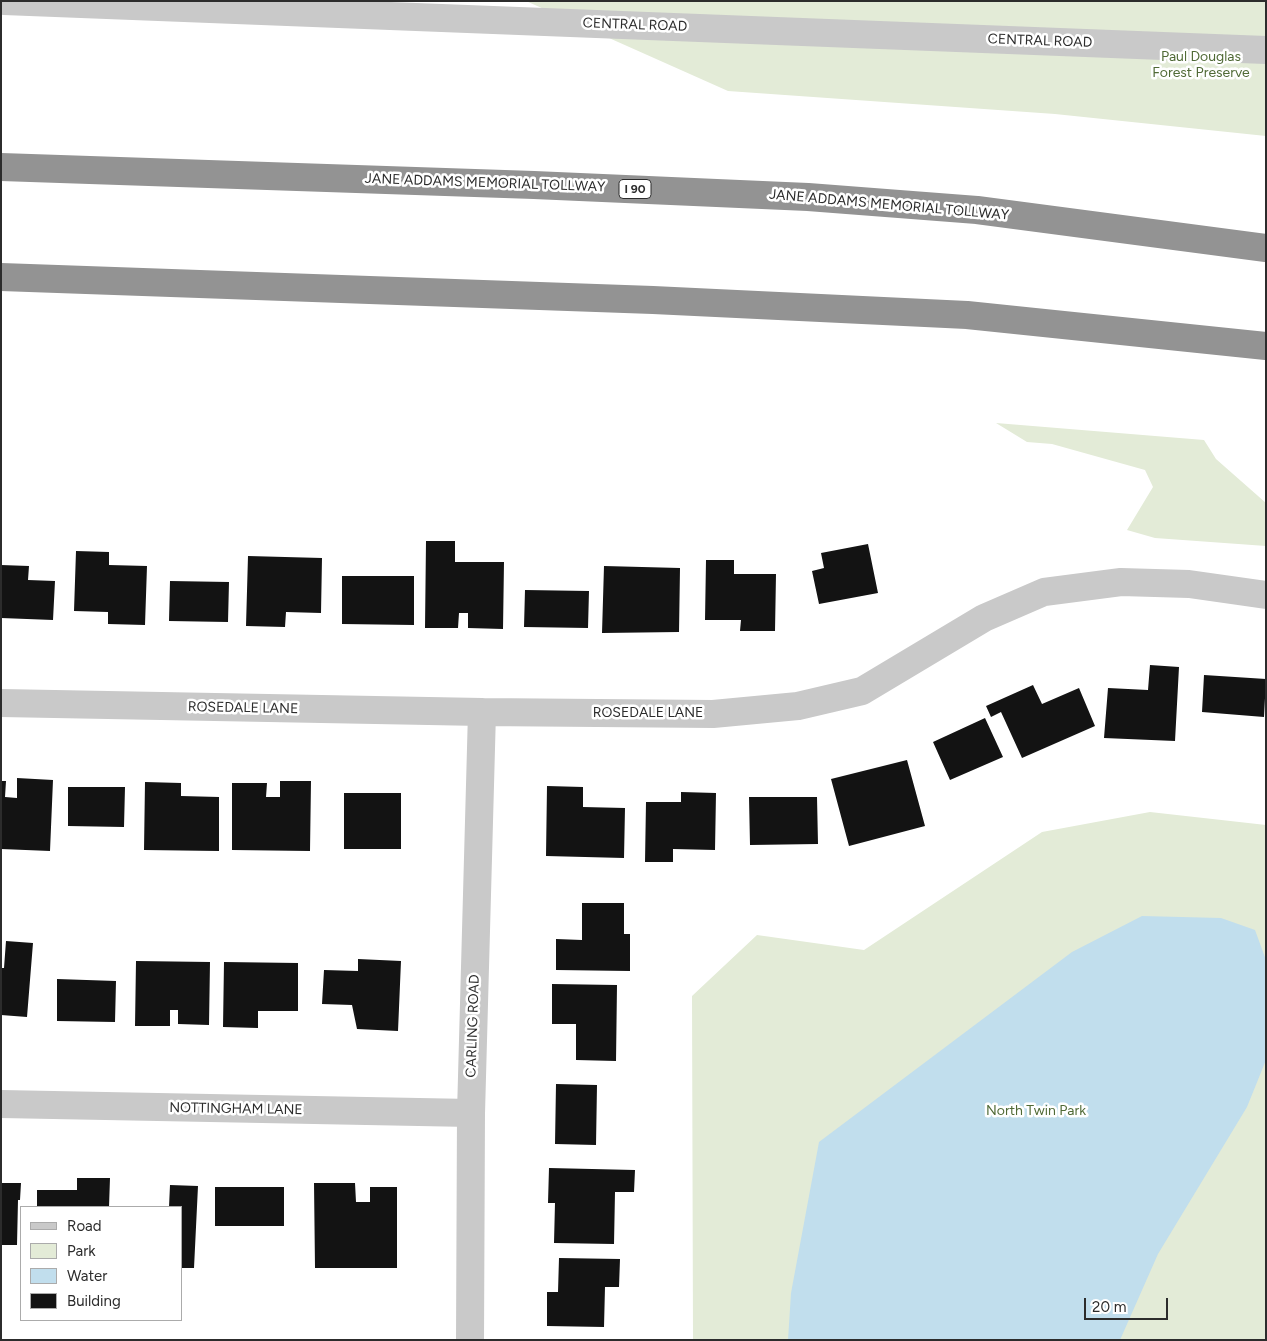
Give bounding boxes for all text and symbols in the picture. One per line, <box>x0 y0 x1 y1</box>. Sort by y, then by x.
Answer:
street label: CENTRAL ROAD <box>582 15 688 35</box>
street label: CENTRAL ROAD <box>987 31 1093 51</box>
park label: Paul Douglas Forest Preserve <box>1152 49 1250 82</box>
street label: JANE ADDAMS MEMORIAL TOLLWAY <box>364 170 606 196</box>
road number: I 90 <box>619 180 651 198</box>
street label: JANE ADDAMS MEMORIAL TOLLWAY <box>768 186 1010 224</box>
street label: ROSEDALE LANE <box>188 699 298 717</box>
street label: ROSEDALE LANE <box>593 705 703 721</box>
street label: CARLING ROAD <box>463 974 483 1078</box>
street label: NOTTINGHAM LANE <box>169 1099 303 1119</box>
park label: North Twin Park <box>986 1103 1086 1119</box>
legend <box>20 1206 182 1321</box>
text: Road <box>67 1217 102 1235</box>
text: Park <box>67 1242 96 1260</box>
text: Water <box>67 1267 107 1285</box>
scale bar <box>1087 1288 1171 1320</box>
text: Building <box>67 1292 121 1310</box>
text: 20 m <box>1092 1298 1126 1316</box>

